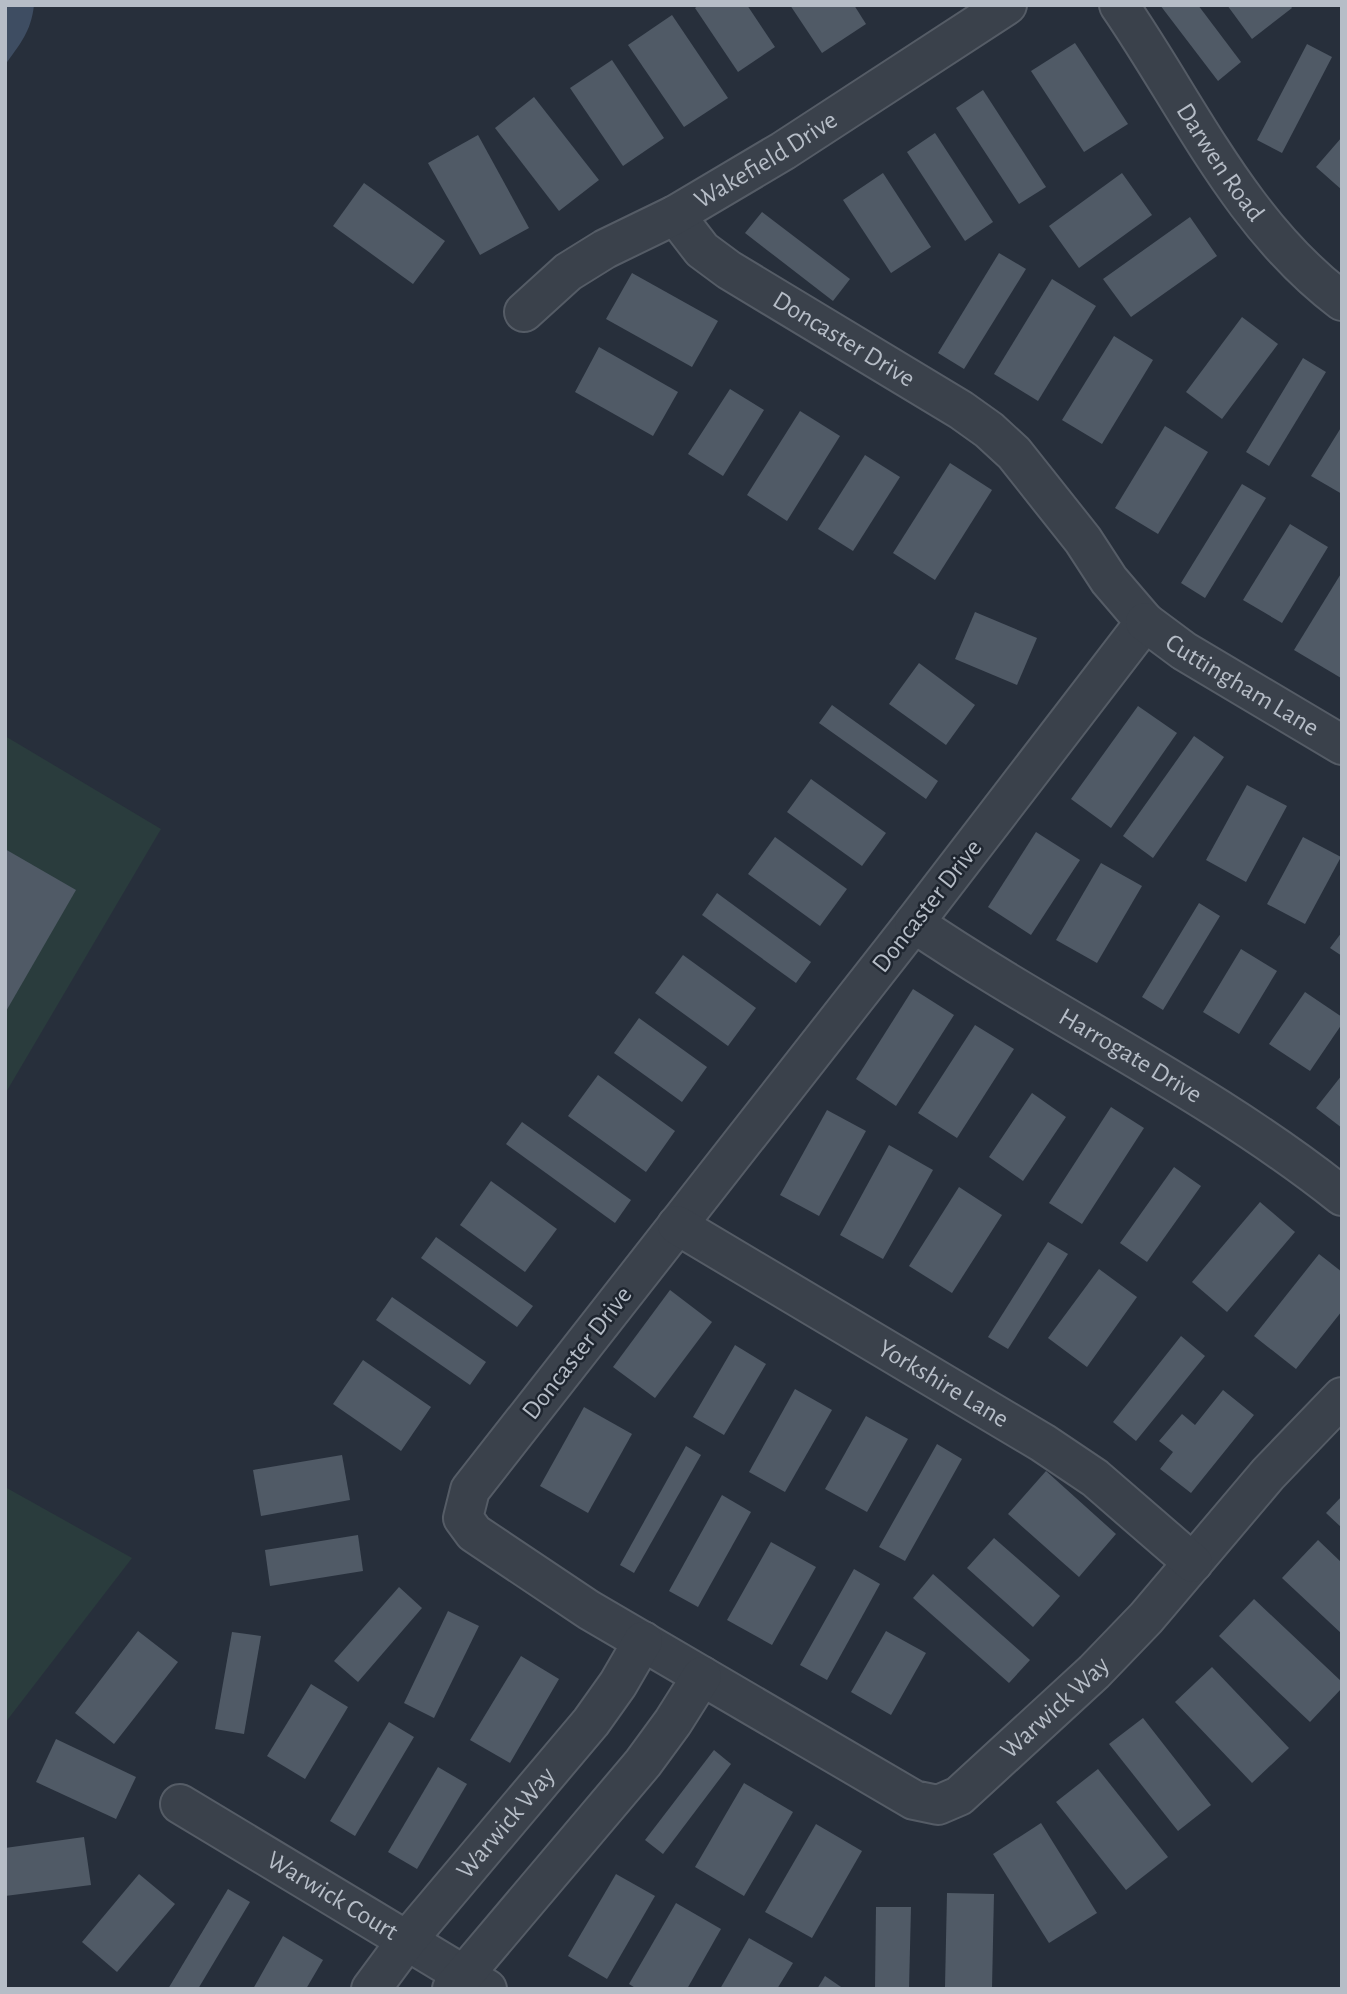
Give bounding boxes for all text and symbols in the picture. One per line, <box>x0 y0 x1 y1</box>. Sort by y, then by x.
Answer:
street label: Darwen Road <box>1172 99 1269 226</box>
street label: Wakefield Drive <box>690 106 842 213</box>
street label: Doncaster Drive <box>768 287 919 392</box>
street label: Cuttingham Lane <box>1161 629 1323 741</box>
street label: Doncaster Drive <box>867 835 987 977</box>
street label: Harrogate Drive <box>1055 1003 1207 1108</box>
street label: Doncaster Drive <box>517 1282 637 1424</box>
street label: Yorkshire Lane <box>874 1335 1013 1432</box>
street label: Warwick Way <box>996 1652 1114 1764</box>
street label: Warwick Way <box>452 1762 560 1884</box>
street label: Warwick Court <box>262 1847 402 1945</box>

